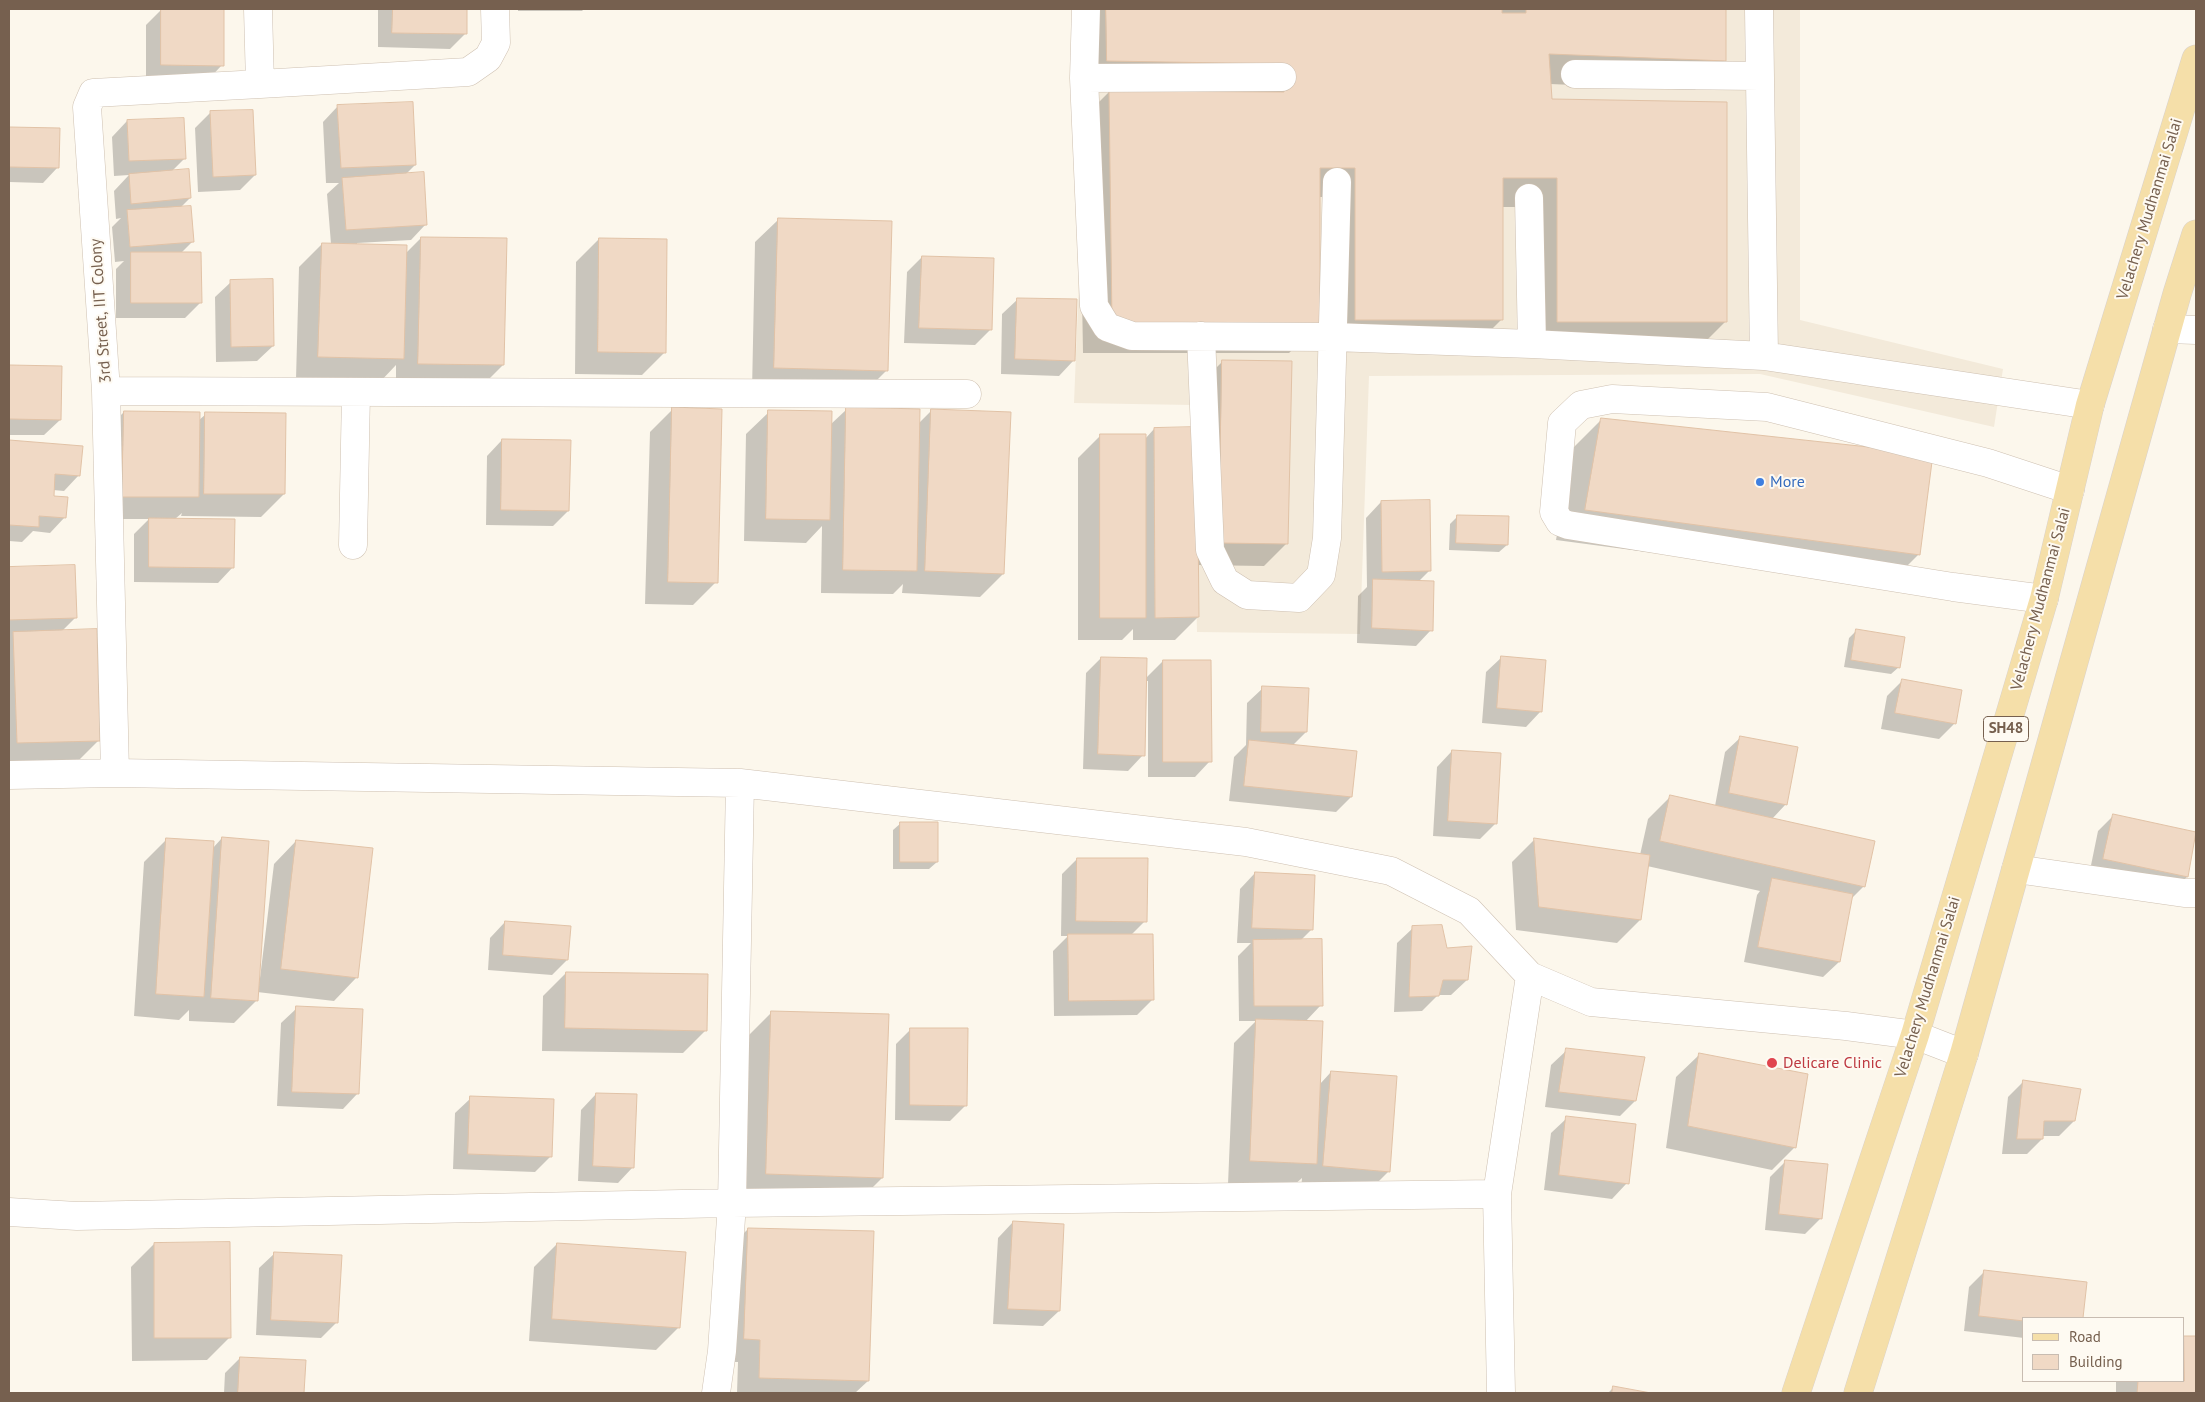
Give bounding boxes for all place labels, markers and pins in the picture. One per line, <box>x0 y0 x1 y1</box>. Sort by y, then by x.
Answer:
place label: More <box>1770 472 1805 492</box>
marker: More <box>1754 476 1766 488</box>
place label: Delicare Clinic <box>1783 1053 1882 1073</box>
marker: Delicare Clinic <box>1765 1056 1779 1070</box>

